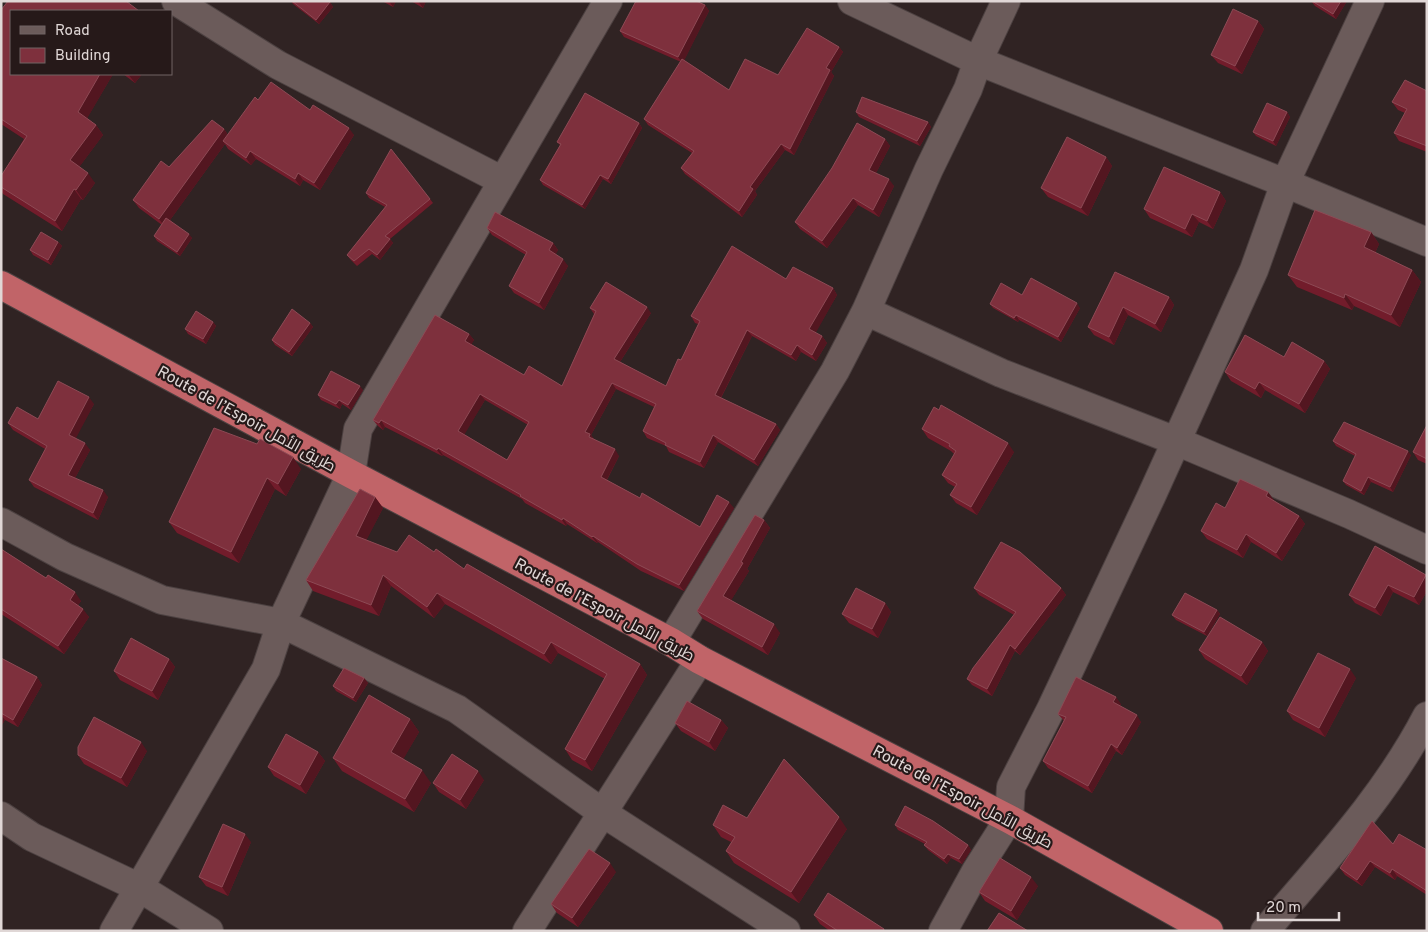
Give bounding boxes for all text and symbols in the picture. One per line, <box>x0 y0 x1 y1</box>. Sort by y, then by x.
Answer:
legend <box>10 10 172 75</box>
text: Road <box>55 22 90 41</box>
text: Building <box>55 47 110 66</box>
street label: Route de l’Espoir طريق الأمل <box>153 362 339 477</box>
street label: Route de l’Espoir طريق الأمل <box>511 555 698 667</box>
street label: Route de l’Espoir طريق الأمل <box>869 742 1056 854</box>
scale bar <box>1258 890 1339 922</box>
text: 20 m <box>1266 899 1301 918</box>

